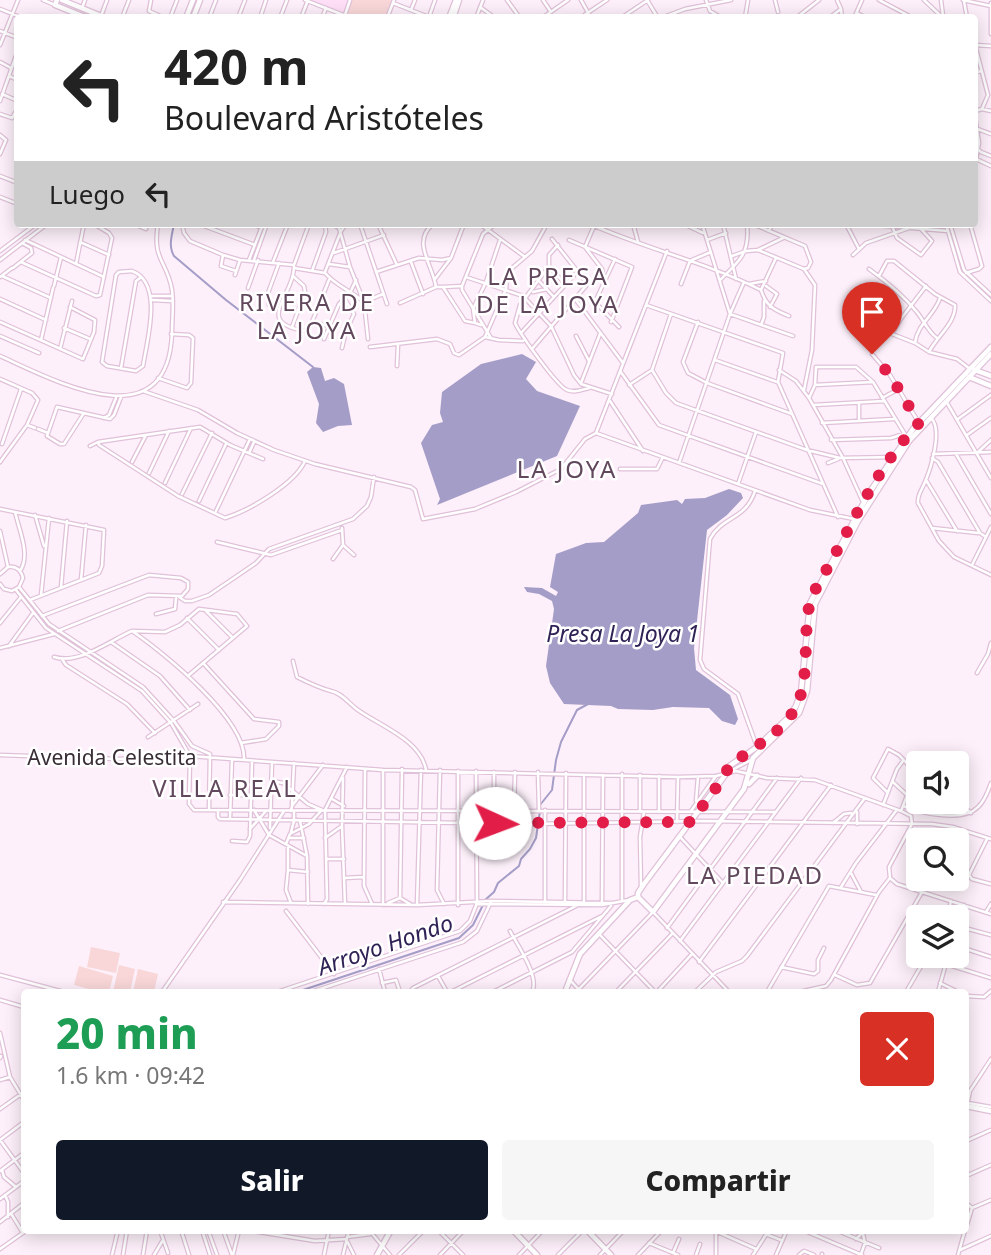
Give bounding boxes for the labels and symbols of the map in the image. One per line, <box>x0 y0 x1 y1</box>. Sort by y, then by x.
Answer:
district label: LA PRESA DE LA JOYA <box>476 259 620 320</box>
pin <box>842 282 902 354</box>
district label: RIVERA DE LA JOYA <box>239 285 375 346</box>
district label: LA JOYA <box>517 452 617 485</box>
water label: Presa La Joya 1 <box>546 617 700 649</box>
street label: Avenida Celestita <box>27 743 197 771</box>
district label: VILLA REAL <box>152 771 298 804</box>
position arrow <box>458 786 532 860</box>
district label: LA PIEDAD <box>686 858 824 891</box>
water label: Arroyo Hondo <box>311 906 457 983</box>

